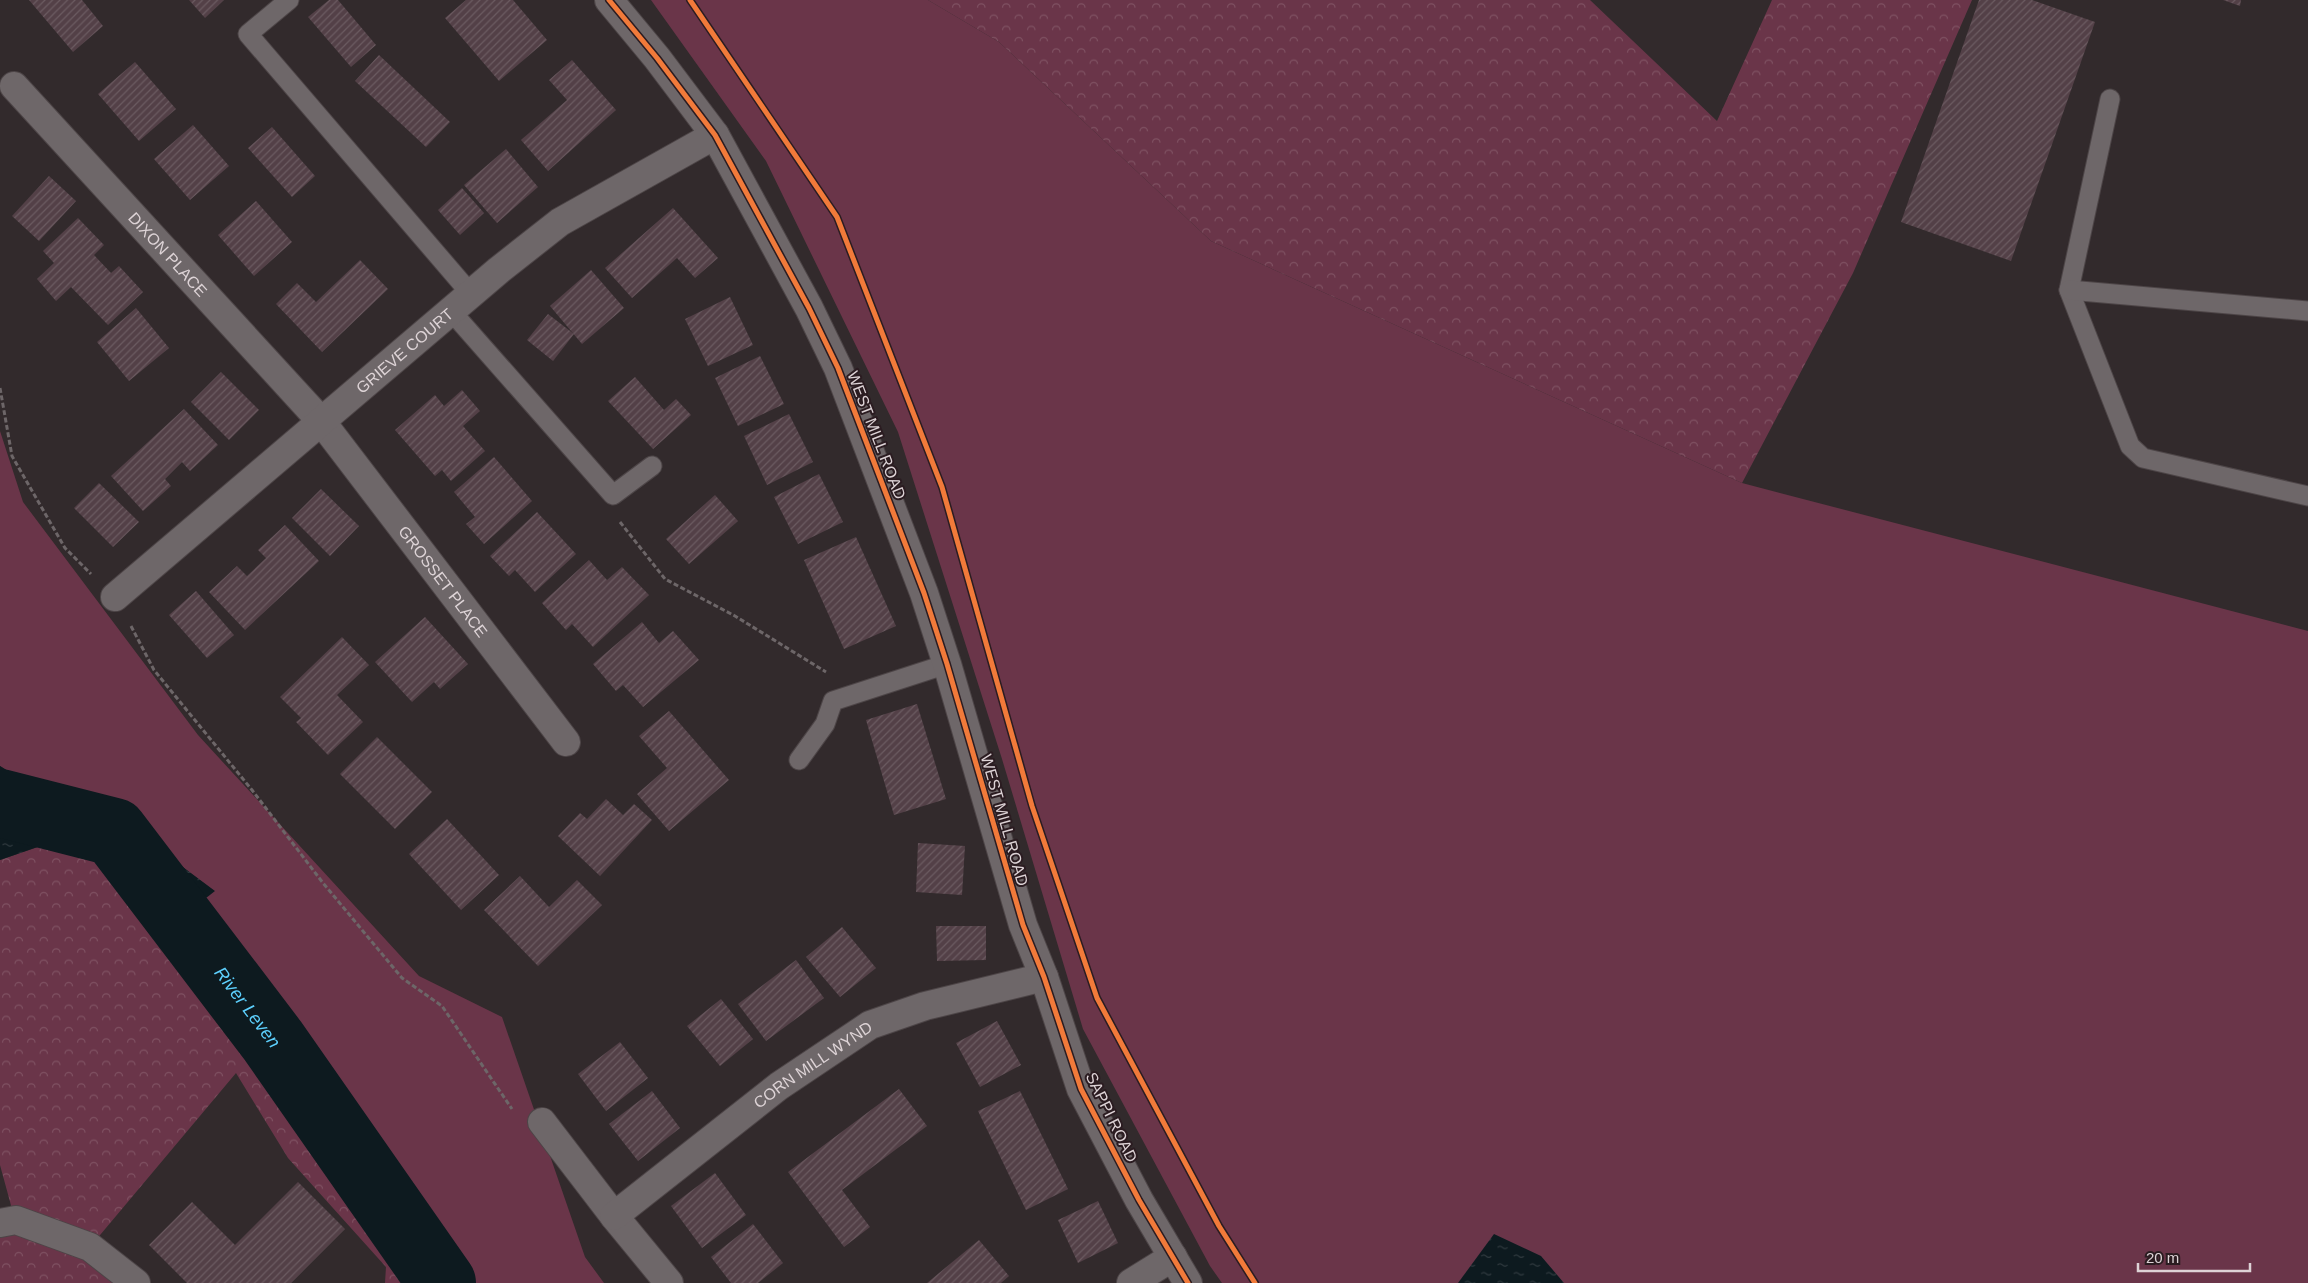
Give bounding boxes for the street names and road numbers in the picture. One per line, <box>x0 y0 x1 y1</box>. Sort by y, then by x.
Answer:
street label: DIXON PLACE <box>125 209 210 300</box>
street label: GRIEVE COURT <box>353 305 457 397</box>
street label: WEST MILL ROAD <box>844 369 909 502</box>
street label: GROSSET PLACE <box>395 523 491 640</box>
street label: WEST MILL ROAD <box>978 752 1031 888</box>
street label: CORN MILL WYND <box>750 1018 875 1112</box>
street label: SAPPI ROAD <box>1082 1070 1141 1165</box>

